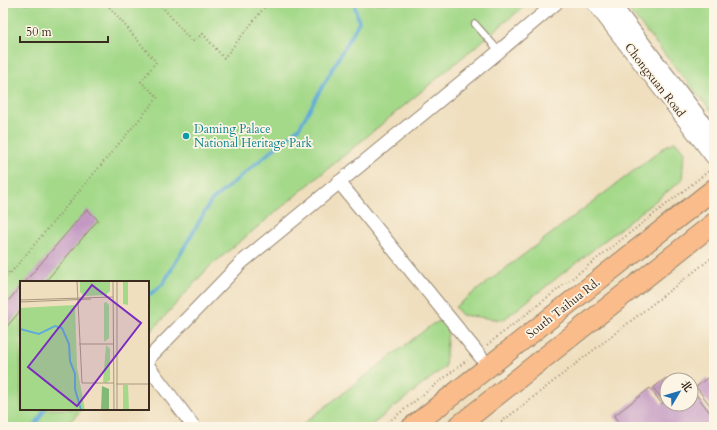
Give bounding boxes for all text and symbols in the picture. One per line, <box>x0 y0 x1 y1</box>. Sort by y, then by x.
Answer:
scale bar <box>20 18 108 44</box>
text: 50 m <box>26 24 53 40</box>
street label: Chongxuan Road <box>621 40 689 121</box>
place label: Daming Palace National Heritage Park <box>194 121 313 151</box>
marker: Daming Palace National Heritage Park <box>181 131 191 141</box>
street label: South Taihua Rd. <box>523 274 603 342</box>
inset map <box>20 281 149 410</box>
north arrow <box>659 372 699 412</box>
text: 北 <box>677 377 696 395</box>

